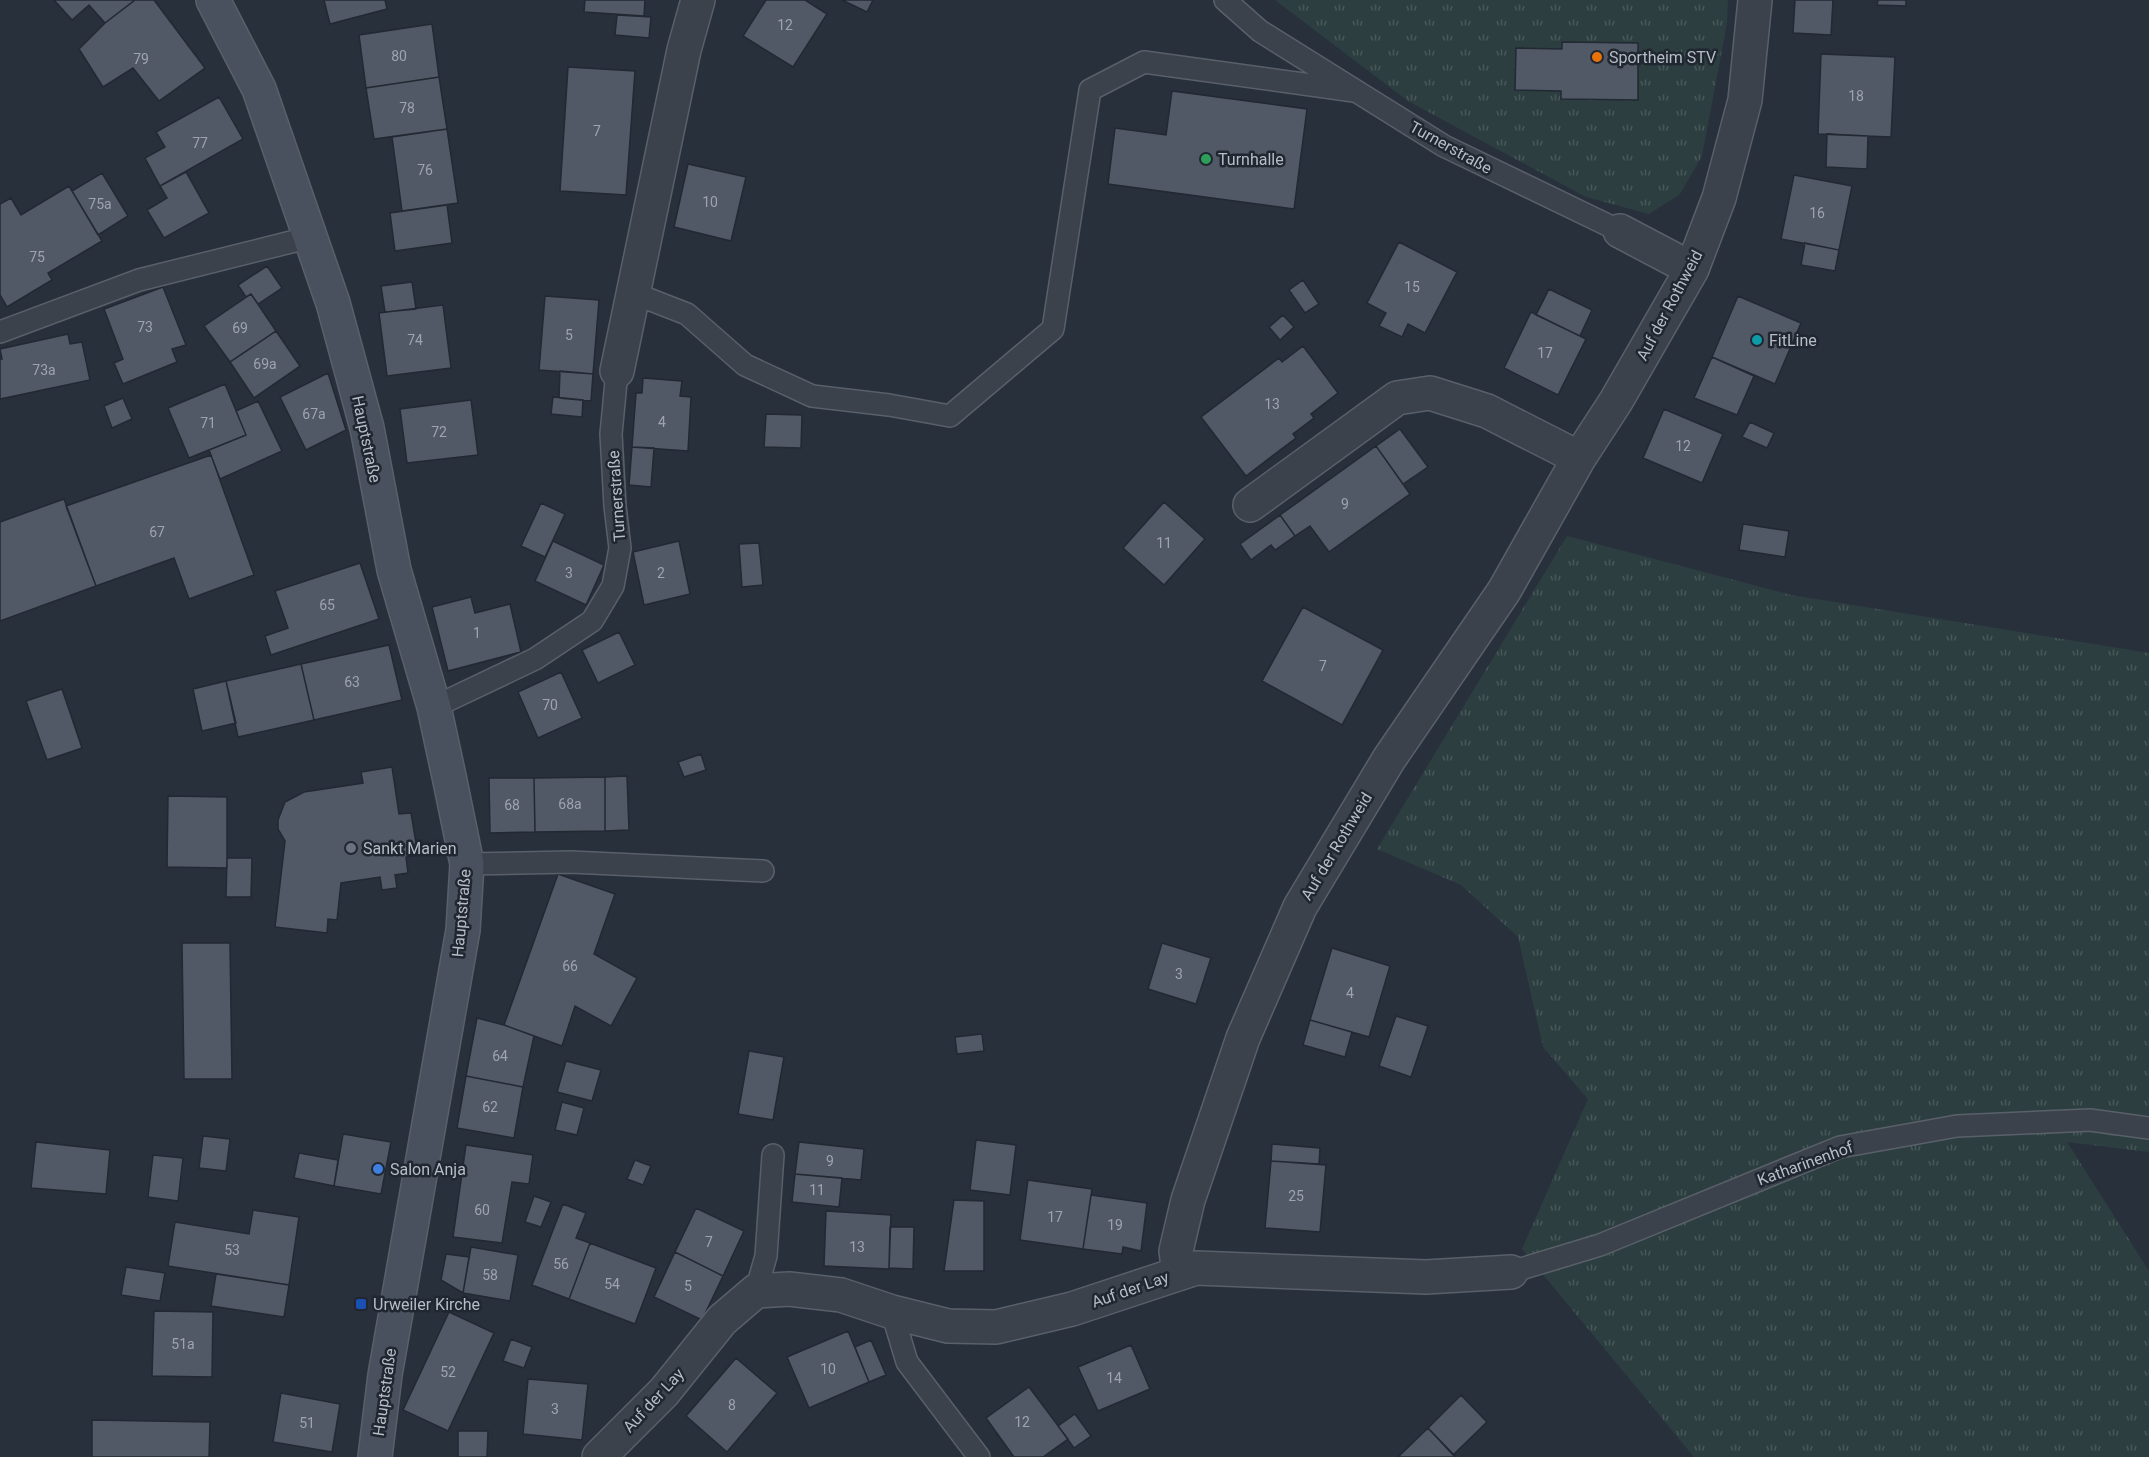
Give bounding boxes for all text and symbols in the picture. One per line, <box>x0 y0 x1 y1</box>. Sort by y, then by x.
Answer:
house number: 12 <box>777 17 793 33</box>
house number: 80 <box>391 48 407 64</box>
place label: Sportheim STV <box>1609 48 1716 67</box>
marker: Sportheim STV <box>1590 50 1604 64</box>
house number: 79 <box>133 51 149 67</box>
house number: 18 <box>1848 88 1864 104</box>
house number: 78 <box>399 100 415 116</box>
street label: Turnerstraße <box>1406 117 1495 178</box>
house number: 7 <box>593 123 601 139</box>
house number: 77 <box>192 135 208 151</box>
place label: Turnhalle <box>1218 150 1284 169</box>
marker: Turnhalle <box>1199 152 1213 166</box>
house number: 76 <box>417 162 433 178</box>
house number: 10 <box>702 194 718 210</box>
house number: 75a <box>88 196 112 212</box>
house number: 16 <box>1809 205 1825 221</box>
street label: Auf der Rothweid <box>1632 247 1706 364</box>
house number: 75 <box>29 249 45 265</box>
house number: 15 <box>1404 279 1420 295</box>
house number: 73 <box>137 319 153 335</box>
house number: 69 <box>232 320 248 336</box>
house number: 5 <box>565 327 573 343</box>
place label: FitLine <box>1769 331 1817 350</box>
house number: 74 <box>407 332 423 348</box>
marker: FitLine <box>1750 333 1764 347</box>
house number: 17 <box>1537 345 1553 361</box>
house number: 69a <box>253 356 277 372</box>
house number: 73a <box>32 362 56 378</box>
street label: Hauptstraße <box>348 394 385 484</box>
house number: 13 <box>1264 396 1280 412</box>
house number: 67a <box>302 406 326 422</box>
house number: 4 <box>658 414 666 430</box>
house number: 71 <box>200 415 216 431</box>
house number: 72 <box>431 424 447 440</box>
house number: 12 <box>1675 438 1691 454</box>
street label: Turnerstraße <box>604 450 629 542</box>
house number: 9 <box>1341 496 1349 512</box>
house number: 67 <box>149 524 165 540</box>
house number: 11 <box>1156 535 1172 551</box>
house number: 3 <box>565 565 573 581</box>
house number: 2 <box>657 565 665 581</box>
house number: 65 <box>319 597 335 613</box>
house number: 1 <box>473 625 481 641</box>
house number: 7 <box>1319 658 1327 674</box>
house number: 63 <box>344 674 360 690</box>
house number: 70 <box>542 697 558 713</box>
street label: Auf der Rothweid <box>1297 789 1376 903</box>
house number: 68a <box>558 796 582 812</box>
house number: 68 <box>504 797 520 813</box>
place label: Sankt Marien <box>363 839 457 858</box>
marker: Sankt Marien <box>344 841 358 855</box>
street label: Hauptstraße <box>448 868 475 958</box>
house number: 66 <box>562 958 578 974</box>
house number: 3 <box>1175 966 1183 982</box>
house number: 4 <box>1346 985 1354 1001</box>
house number: 64 <box>492 1048 508 1064</box>
house number: 62 <box>482 1099 498 1115</box>
street label: Katharinenhof <box>1755 1137 1856 1190</box>
house number: 9 <box>826 1153 834 1169</box>
place label: Salon Anja <box>390 1160 466 1179</box>
marker: Salon Anja <box>371 1162 385 1176</box>
house number: 11 <box>809 1182 825 1198</box>
house number: 25 <box>1288 1188 1304 1204</box>
house number: 60 <box>474 1202 490 1218</box>
house number: 17 <box>1047 1209 1063 1225</box>
house number: 19 <box>1107 1217 1123 1233</box>
house number: 7 <box>705 1234 713 1250</box>
house number: 13 <box>849 1239 865 1255</box>
house number: 53 <box>224 1242 240 1258</box>
house number: 56 <box>553 1256 569 1272</box>
house number: 58 <box>482 1267 498 1283</box>
street label: Auf der Lay <box>1089 1267 1172 1312</box>
house number: 54 <box>604 1276 620 1292</box>
house number: 5 <box>684 1278 692 1294</box>
place label: Urweiler Kirche <box>373 1295 480 1314</box>
marker: Urweiler Kirche <box>354 1297 368 1311</box>
house number: 51a <box>171 1336 195 1352</box>
street label: Hauptstraße <box>369 1347 400 1437</box>
house number: 10 <box>820 1361 836 1377</box>
house number: 52 <box>440 1364 456 1380</box>
street label: Auf der Lay <box>619 1364 688 1436</box>
house number: 14 <box>1106 1370 1122 1386</box>
house number: 8 <box>728 1397 736 1413</box>
house number: 3 <box>551 1401 559 1417</box>
house number: 12 <box>1014 1414 1030 1430</box>
house number: 51 <box>299 1415 315 1431</box>

